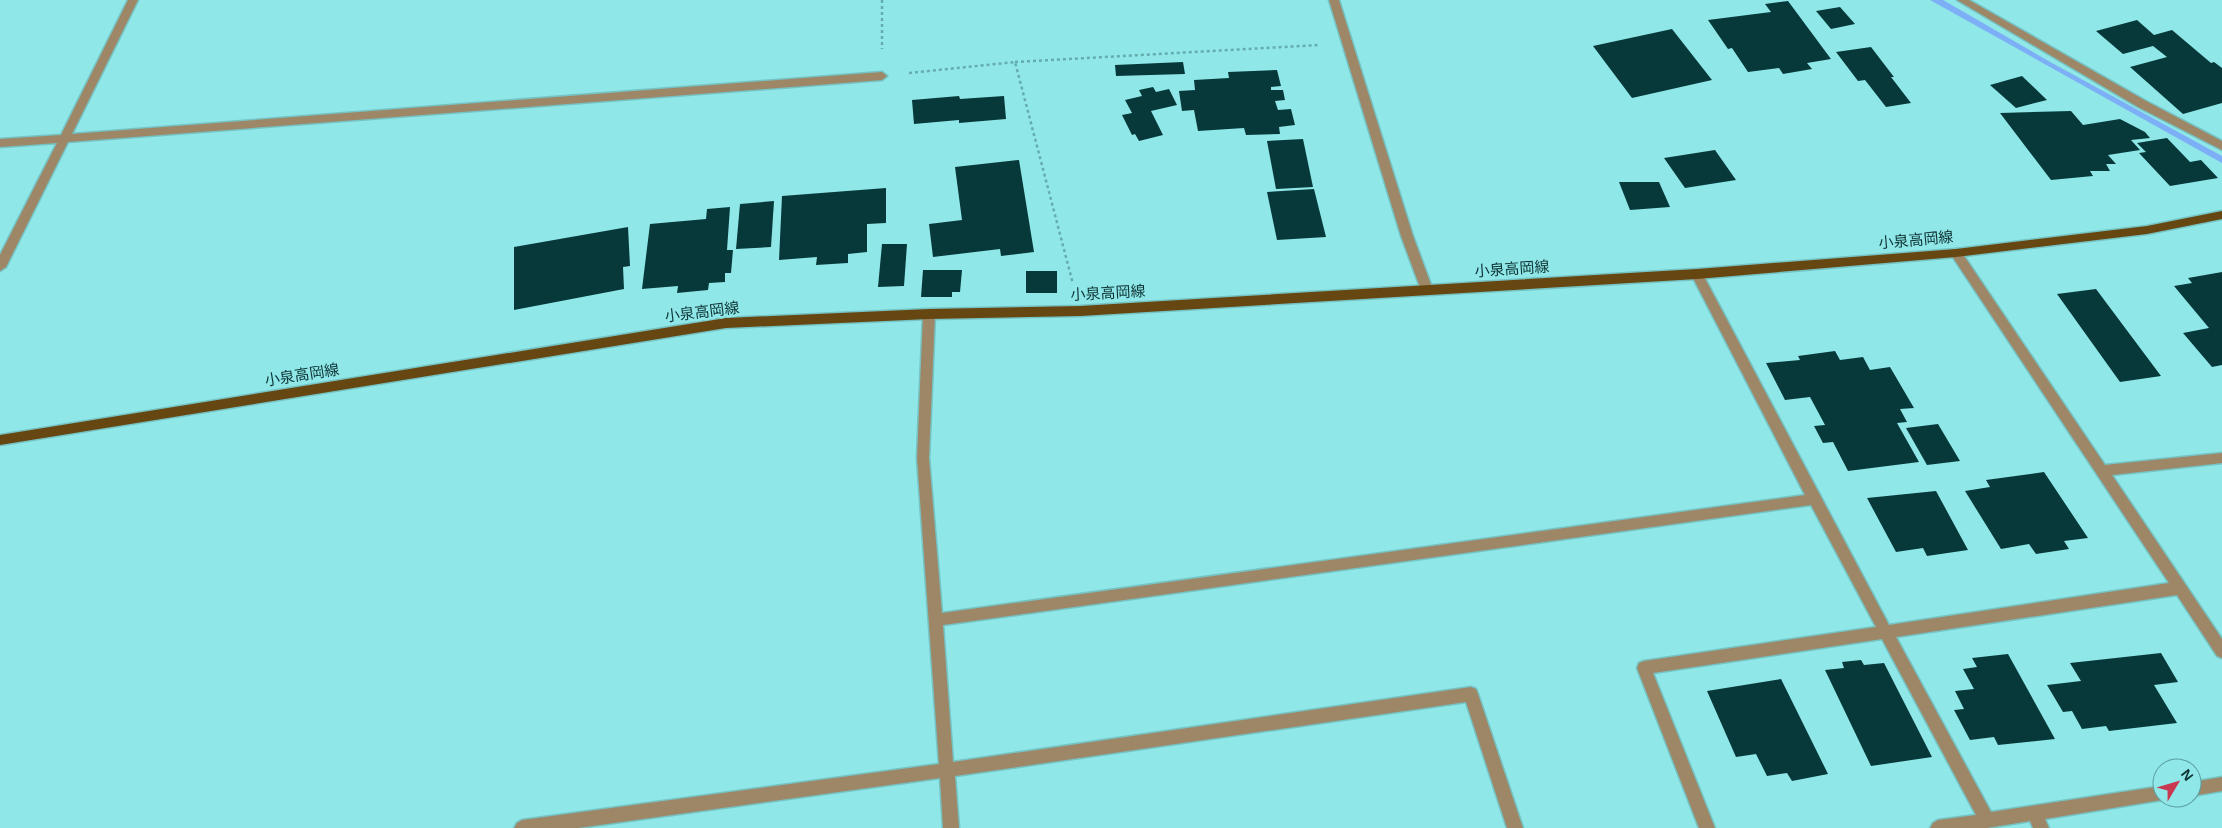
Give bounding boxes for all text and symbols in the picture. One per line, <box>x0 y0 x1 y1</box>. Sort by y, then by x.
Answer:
street label: 小泉高岡線 <box>1878 228 1954 251</box>
street label: 小泉高岡線 <box>1474 257 1550 280</box>
street label: 小泉高岡線 <box>1070 282 1146 303</box>
street label: 小泉高岡線 <box>664 298 740 325</box>
street label: 小泉高岡線 <box>264 360 340 389</box>
north arrow <box>2152 758 2202 808</box>
text: N <box>2178 766 2197 784</box>

